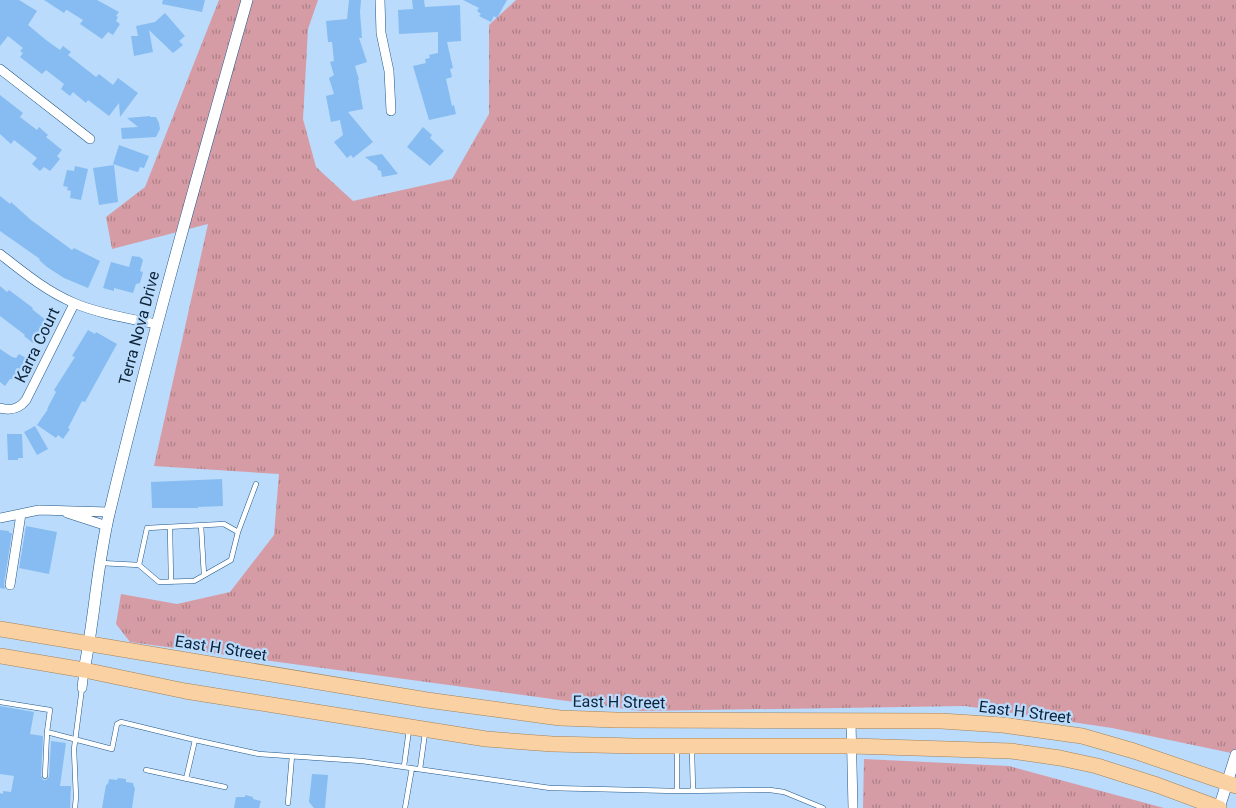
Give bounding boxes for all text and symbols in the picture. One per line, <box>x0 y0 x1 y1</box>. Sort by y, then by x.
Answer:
street label: Terra Nova Drive <box>115 269 163 387</box>
street label: Karra Court <box>11 304 63 386</box>
street label: East H Street <box>174 631 268 665</box>
street label: East H Street <box>572 692 666 712</box>
street label: East H Street <box>978 697 1072 727</box>

